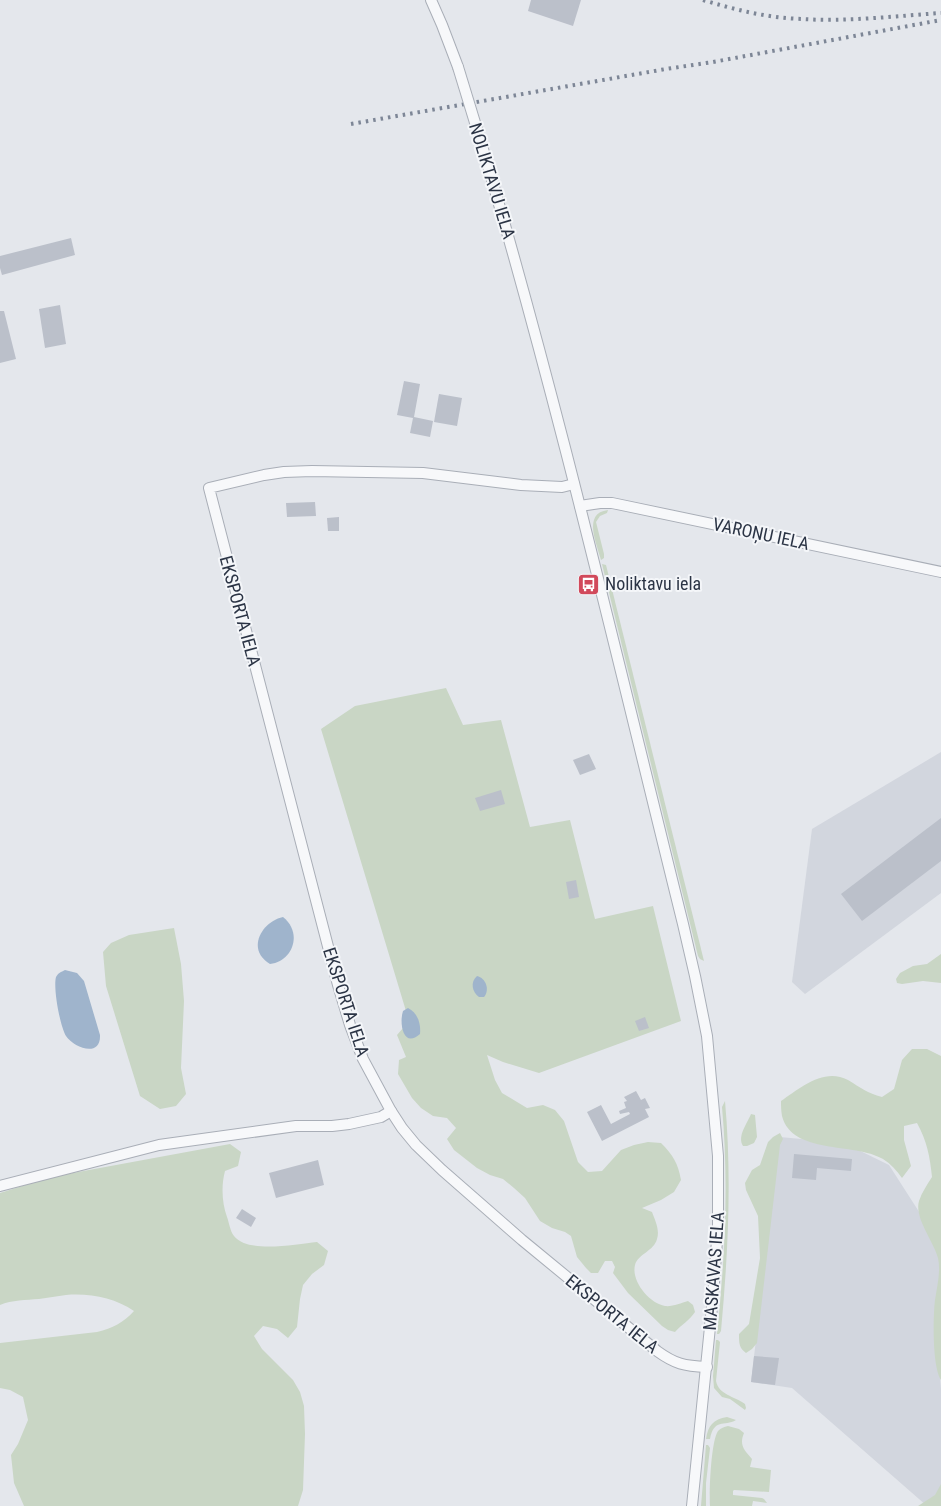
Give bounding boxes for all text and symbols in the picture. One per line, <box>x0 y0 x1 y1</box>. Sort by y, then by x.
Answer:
street label: NOLIKTAVU IELA <box>465 120 520 242</box>
street label: VAROŅU IELA <box>711 513 812 555</box>
street label: EKSPORTA IELA <box>216 553 265 669</box>
bus stop icon: Noliktavu iela <box>577 572 601 596</box>
place label: Noliktavu iela <box>605 573 701 594</box>
street label: EKSPORTA IELA <box>319 945 374 1060</box>
street label: MASKAVAS IELA <box>699 1210 728 1331</box>
street label: EKSPORTA IELA <box>562 1270 664 1358</box>

